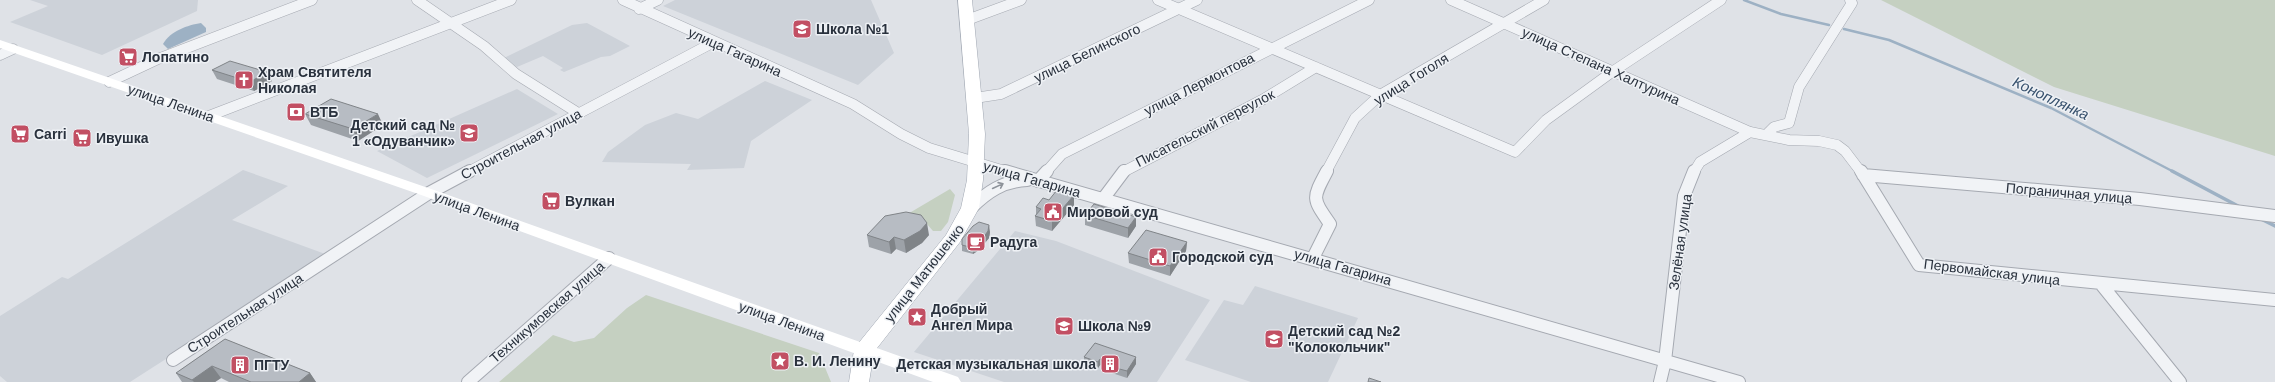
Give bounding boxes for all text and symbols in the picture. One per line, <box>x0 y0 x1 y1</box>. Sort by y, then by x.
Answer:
school or university icon: Школа №1 <box>791 18 813 40</box>
street label: улица Белинского <box>1031 20 1143 86</box>
place label: Школа №1 <box>816 21 889 37</box>
street label: улица Гагарина <box>686 24 784 80</box>
street label: улица Степана Халтурина <box>1520 24 1683 108</box>
supermarket icon: Лопатино <box>117 46 139 68</box>
place label: Лопатино <box>142 49 209 65</box>
street label: улица Лермонтова <box>1141 49 1257 119</box>
street label: улица Гоголя <box>1371 50 1451 108</box>
place label: Храм Святителя Николая <box>258 64 372 96</box>
church icon: Храм Святителя Николая <box>233 69 255 91</box>
water label: Коноплянка <box>2010 73 2092 123</box>
street label: улица Ленина <box>126 81 217 125</box>
street label: Писательский переулок <box>1133 86 1278 170</box>
bank icon: ВТБ <box>285 101 307 123</box>
place label: ВТБ <box>310 104 338 120</box>
street label: Строительная улица <box>458 105 584 183</box>
place label: Детский сад № 1 «Одуванчик» <box>351 117 455 149</box>
school or university icon: Детский сад № 1 «Одуванчик» <box>458 122 480 144</box>
supermarket icon: Carri <box>9 123 31 145</box>
place label: Carri <box>34 126 67 142</box>
supermarket icon: Ивушка <box>71 127 93 149</box>
place label: Ивушка <box>96 130 149 146</box>
street label: улица Гагарина <box>981 157 1083 201</box>
street label: Пограничная улица <box>2005 180 2133 207</box>
one-way arrow <box>992 182 1004 189</box>
street label: улица Ленина <box>432 188 522 234</box>
supermarket icon: Вулкан <box>540 190 562 212</box>
place label: Вулкан <box>565 193 615 209</box>
street label: Зелёная улица <box>1665 193 1695 291</box>
public building icon: Мировой суд <box>1042 201 1064 223</box>
place label: Мировой суд <box>1067 204 1158 220</box>
street label: улица Матюшенко <box>881 221 967 325</box>
cafe icon: Радуга <box>965 231 987 253</box>
place label: Радуга <box>990 234 1038 250</box>
street label: улица Гагарина <box>1292 245 1394 289</box>
public building icon: Городской суд <box>1147 246 1169 268</box>
place label: Городской суд <box>1172 249 1273 265</box>
street label: Первомайская улица <box>1923 256 2061 288</box>
street label: Техникумовская улица <box>486 258 608 366</box>
street label: Строительная улица <box>184 270 306 356</box>
street label: улица Ленина <box>737 298 827 344</box>
place label: Добрый Ангел Мира <box>931 301 1013 333</box>
place icon: Добрый Ангел Мира <box>906 306 928 328</box>
school or university icon: Школа №9 <box>1053 315 1075 337</box>
place label: Школа №9 <box>1078 318 1151 334</box>
place label: Детский сад №2 "Колокольчик" <box>1288 323 1400 355</box>
school or university icon: Детский сад №2 "Колокольчик" <box>1263 328 1285 350</box>
place icon: В. И. Ленину <box>769 350 791 372</box>
place label: В. И. Ленину <box>794 353 881 369</box>
building icon: Детская музыкальная школа <box>1099 353 1121 375</box>
building icon: ПГТУ <box>229 354 251 376</box>
place label: Детская музыкальная школа <box>896 356 1096 372</box>
place label: ПГТУ <box>254 357 290 373</box>

